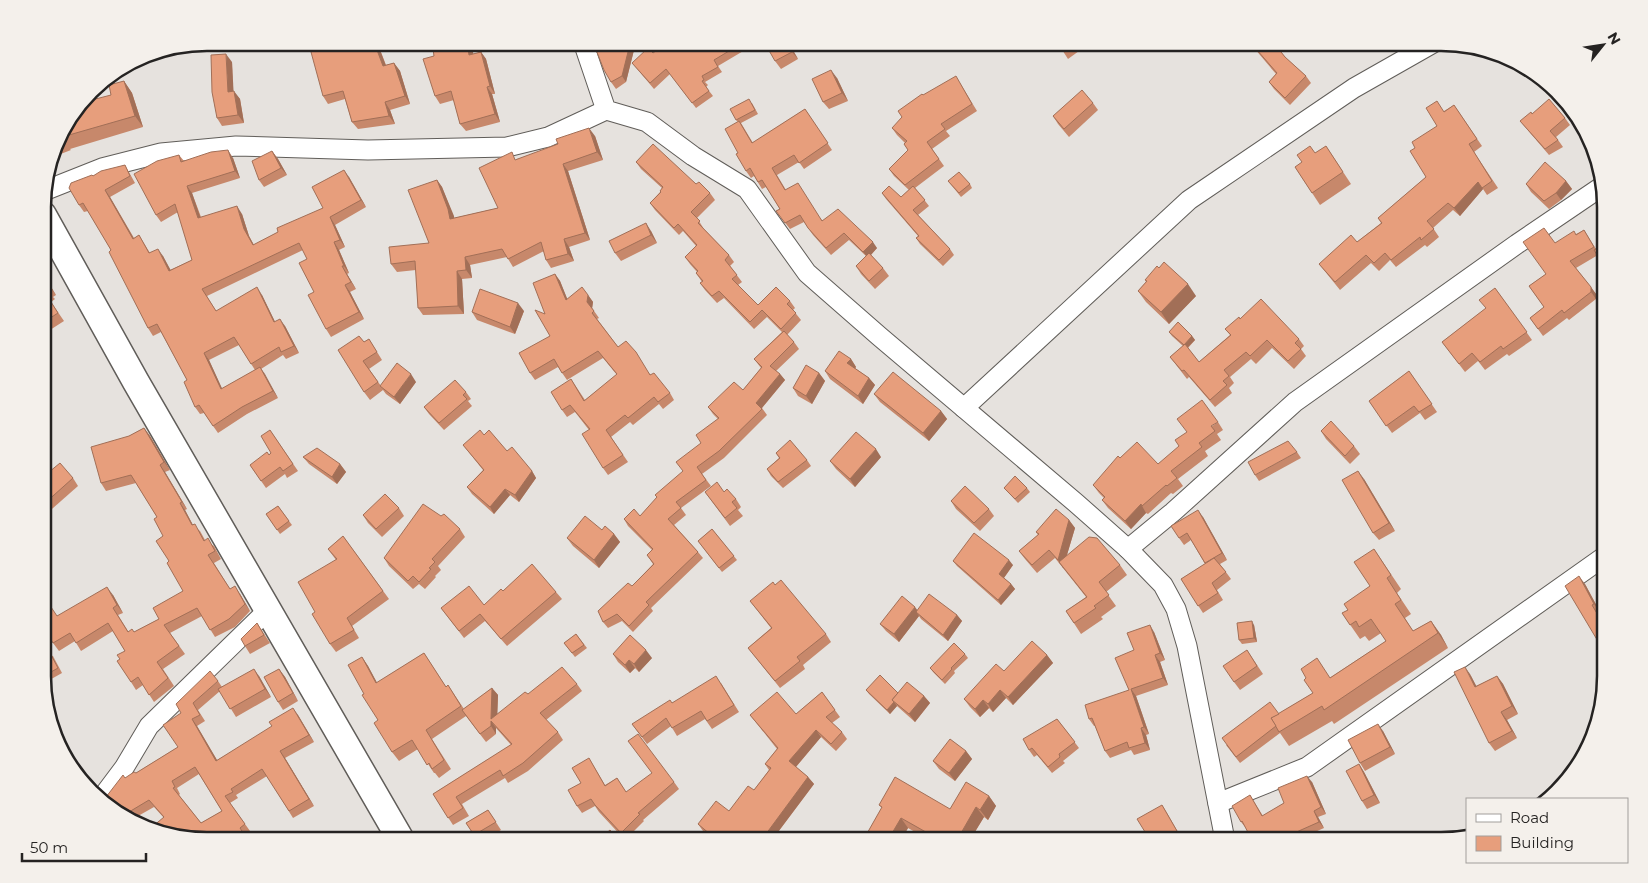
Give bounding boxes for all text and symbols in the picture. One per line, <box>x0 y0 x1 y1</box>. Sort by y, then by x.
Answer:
north arrow <box>1578 20 1628 70</box>
text: N <box>1604 29 1625 48</box>
legend <box>1466 798 1628 863</box>
text: Road <box>1510 808 1549 827</box>
scale bar <box>22 830 146 862</box>
text: Building <box>1510 833 1574 852</box>
text: 50 m <box>30 838 68 857</box>

